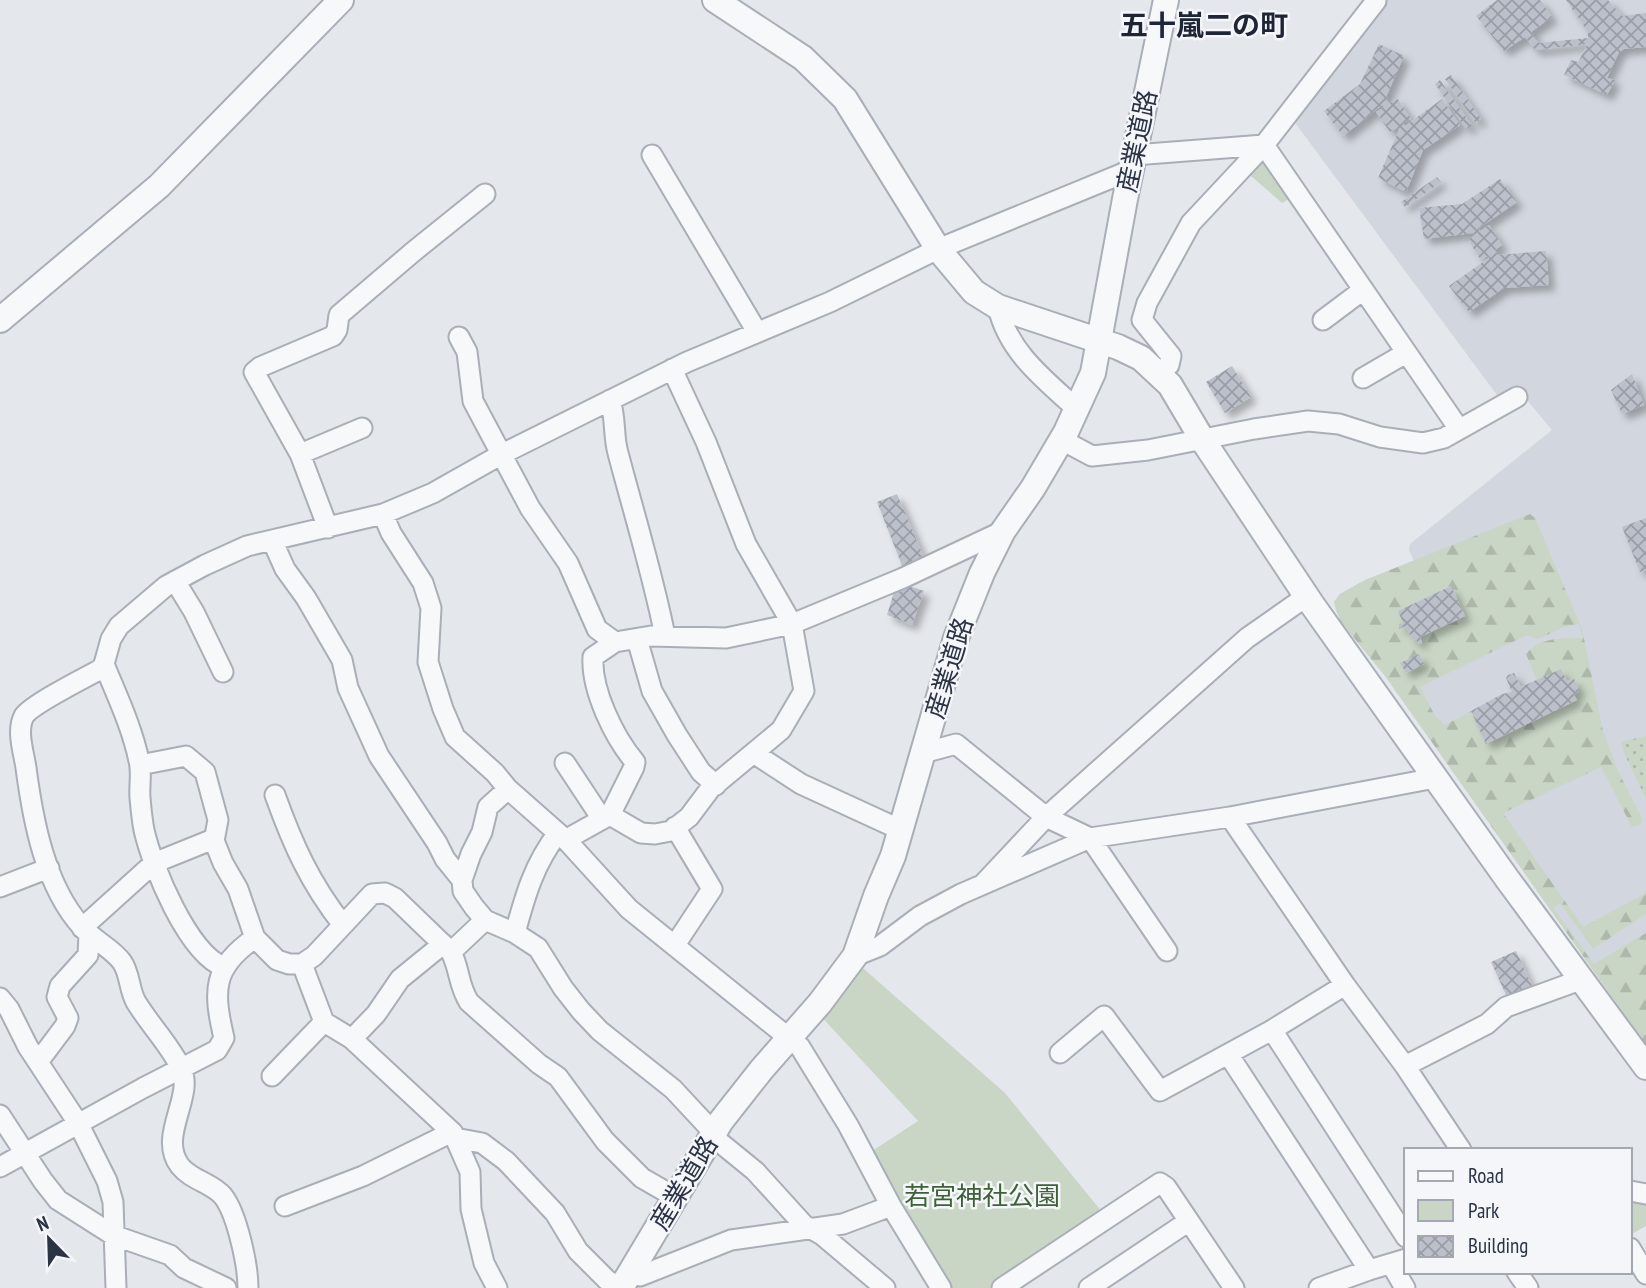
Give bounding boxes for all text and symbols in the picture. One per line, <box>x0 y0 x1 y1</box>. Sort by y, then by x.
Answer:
district label: 五十嵐二の町 <box>1120 6 1288 43</box>
street label: 産業道路 <box>1110 87 1163 195</box>
street label: 産業道路 <box>918 613 980 722</box>
street label: 産業道路 <box>643 1130 725 1236</box>
legend <box>1404 1148 1632 1274</box>
text: Road <box>1468 1162 1504 1189</box>
park label: 若宮神社公園 <box>904 1179 1060 1212</box>
text: Park <box>1468 1197 1499 1224</box>
north arrow <box>14 1204 84 1274</box>
text: N <box>33 1210 52 1236</box>
text: Building <box>1468 1232 1528 1259</box>

